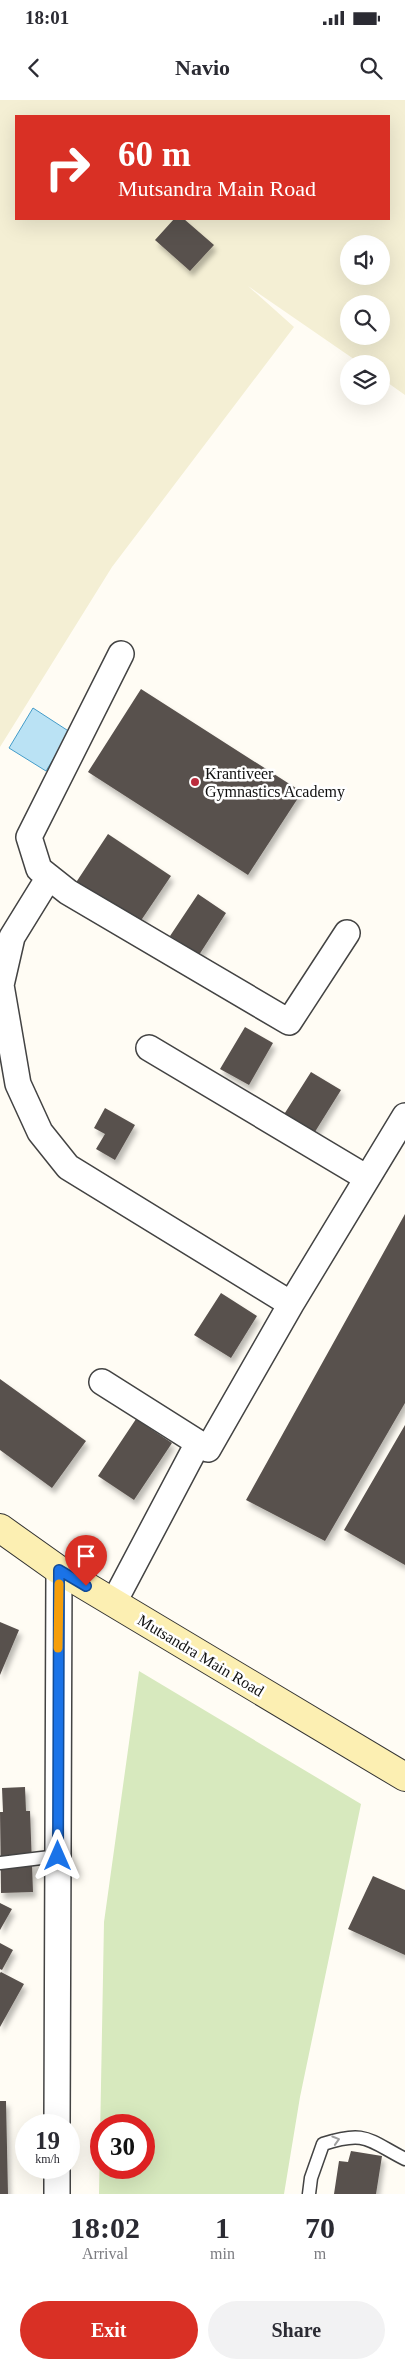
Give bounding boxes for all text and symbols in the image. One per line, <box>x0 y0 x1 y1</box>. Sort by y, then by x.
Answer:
text: 18:01 <box>25 7 69 28</box>
icon: back <box>20 54 48 82</box>
icon: search <box>357 54 385 82</box>
text: Navio <box>175 55 230 80</box>
icon: right <box>35 135 100 200</box>
text: 60 m <box>118 135 191 174</box>
text: Mutsandra Main Road <box>118 176 316 201</box>
map controls <box>340 235 390 405</box>
button: sound <box>340 235 390 285</box>
button: search <box>340 295 390 345</box>
button: layers <box>340 355 390 405</box>
place label: Krantiveer Gymnastics Academy <box>205 765 345 801</box>
marker: Krantiveer Gymnastics Academy <box>189 776 201 788</box>
pin <box>65 1535 107 1586</box>
icon: arrive <box>72 1542 100 1570</box>
street label: Mutsandra Main Road <box>135 1611 267 1700</box>
position arrow <box>31 1829 83 1881</box>
speed limit sign: 30 <box>90 2114 155 2179</box>
text: 19 <box>35 2127 60 2154</box>
one-way arrow <box>331 2135 340 2145</box>
text: km/h <box>35 2152 60 2166</box>
text: 18:02 <box>70 2211 140 2244</box>
text: 1 <box>215 2211 230 2244</box>
text: 70 <box>305 2211 335 2244</box>
text: Arrival <box>82 2245 128 2262</box>
text: min <box>210 2245 235 2262</box>
text: m <box>314 2245 326 2262</box>
button: Exit <box>20 2301 198 2359</box>
button: Share <box>208 2301 385 2359</box>

